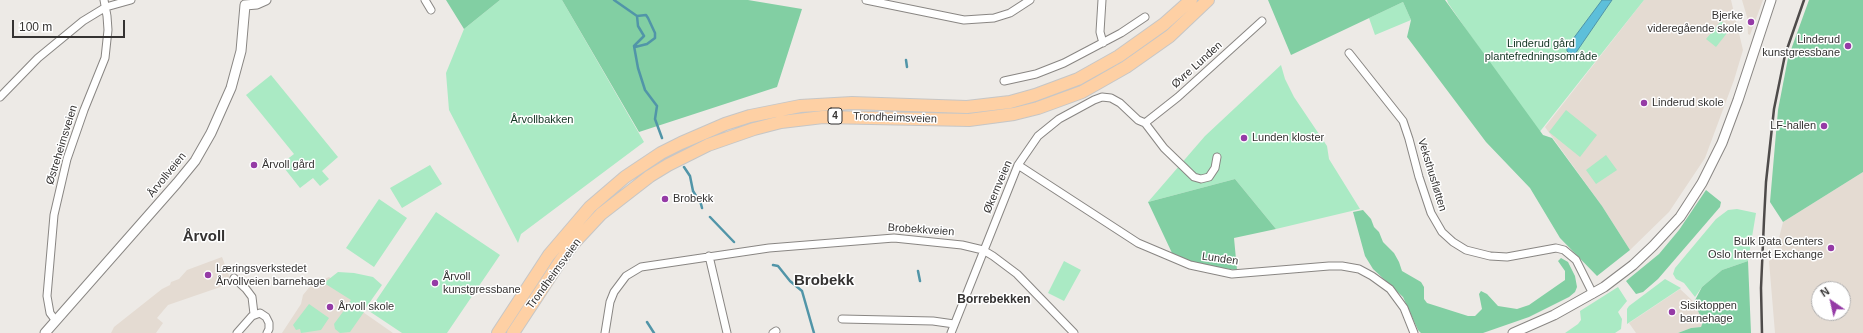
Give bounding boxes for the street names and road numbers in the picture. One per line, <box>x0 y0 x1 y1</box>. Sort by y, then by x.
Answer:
street label: Øvre Lunden <box>1169 39 1225 91</box>
street label: Østreheimsveien <box>44 104 80 186</box>
road number: 4 <box>828 108 842 124</box>
street label: Trondheimsveien <box>853 110 937 126</box>
street label: Veksthusfløtten <box>1415 137 1449 213</box>
street label: Årvollveien <box>145 150 189 200</box>
street label: Økernveien <box>981 159 1015 215</box>
street label: Brobekkveien <box>887 221 955 239</box>
street label: Trondheimsveien <box>524 236 584 312</box>
street label: Lunden <box>1201 250 1239 268</box>

